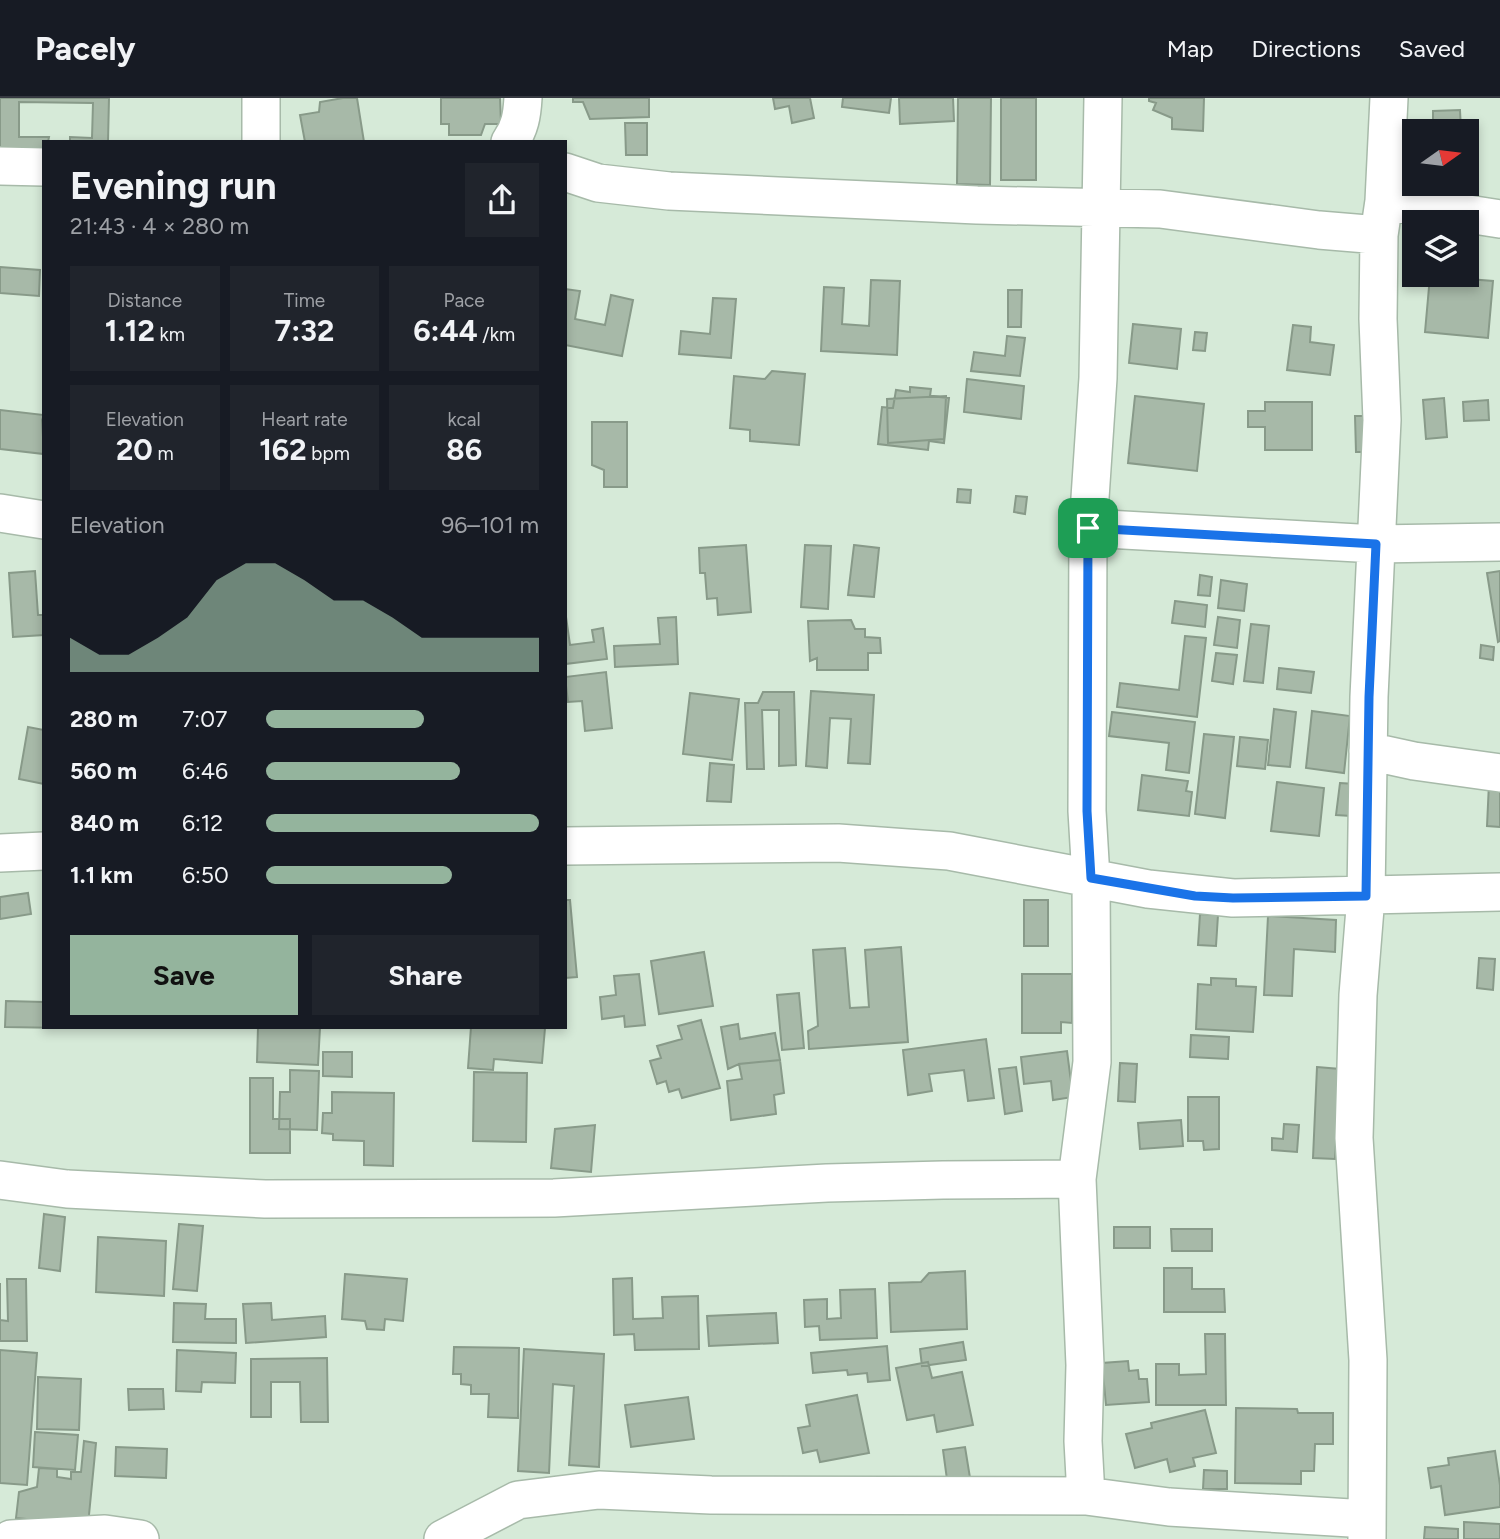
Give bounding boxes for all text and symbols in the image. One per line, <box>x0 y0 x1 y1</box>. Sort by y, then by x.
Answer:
text: Pacely <box>35 29 136 68</box>
text: Map <box>1167 34 1213 63</box>
text: Directions <box>1251 34 1361 63</box>
text: Saved <box>1399 34 1465 63</box>
north arrow <box>1402 119 1479 196</box>
map controls <box>1402 119 1479 287</box>
text: Evening run <box>70 163 277 209</box>
button: share <box>465 163 539 237</box>
button: layers <box>1402 210 1479 287</box>
text: 21:43 · 4 × 280 m <box>70 212 249 240</box>
text: Distance <box>108 289 182 312</box>
text: Time <box>284 289 325 312</box>
text: Pace <box>444 289 485 312</box>
text: 1.12 <box>105 312 155 349</box>
text: 7:32 <box>275 312 334 349</box>
text: 6:44 <box>413 312 478 349</box>
text: km <box>155 323 185 346</box>
text: /km <box>478 323 515 346</box>
text: Elevation <box>106 408 184 431</box>
text: Heart rate <box>261 408 348 431</box>
text: kcal <box>448 408 481 431</box>
text: 20 <box>116 431 153 468</box>
text: 162 <box>259 431 307 468</box>
text: 86 <box>446 431 482 468</box>
text: m <box>153 442 174 465</box>
text: bpm <box>307 442 350 465</box>
pin <box>1058 498 1118 558</box>
icon: arrive <box>1069 509 1107 547</box>
text: Elevation <box>70 511 165 539</box>
text: 96–101 m <box>441 511 539 539</box>
text: 280 m <box>70 705 138 733</box>
text: 7:07 <box>182 705 227 733</box>
text: 560 m <box>70 757 137 785</box>
text: 6:46 <box>182 757 228 785</box>
text: 840 m <box>70 809 139 837</box>
text: 6:12 <box>182 809 223 837</box>
text: 1.1 km <box>70 861 133 889</box>
text: 6:50 <box>182 861 229 889</box>
button: Save <box>70 935 298 1015</box>
button: Share <box>312 935 539 1015</box>

